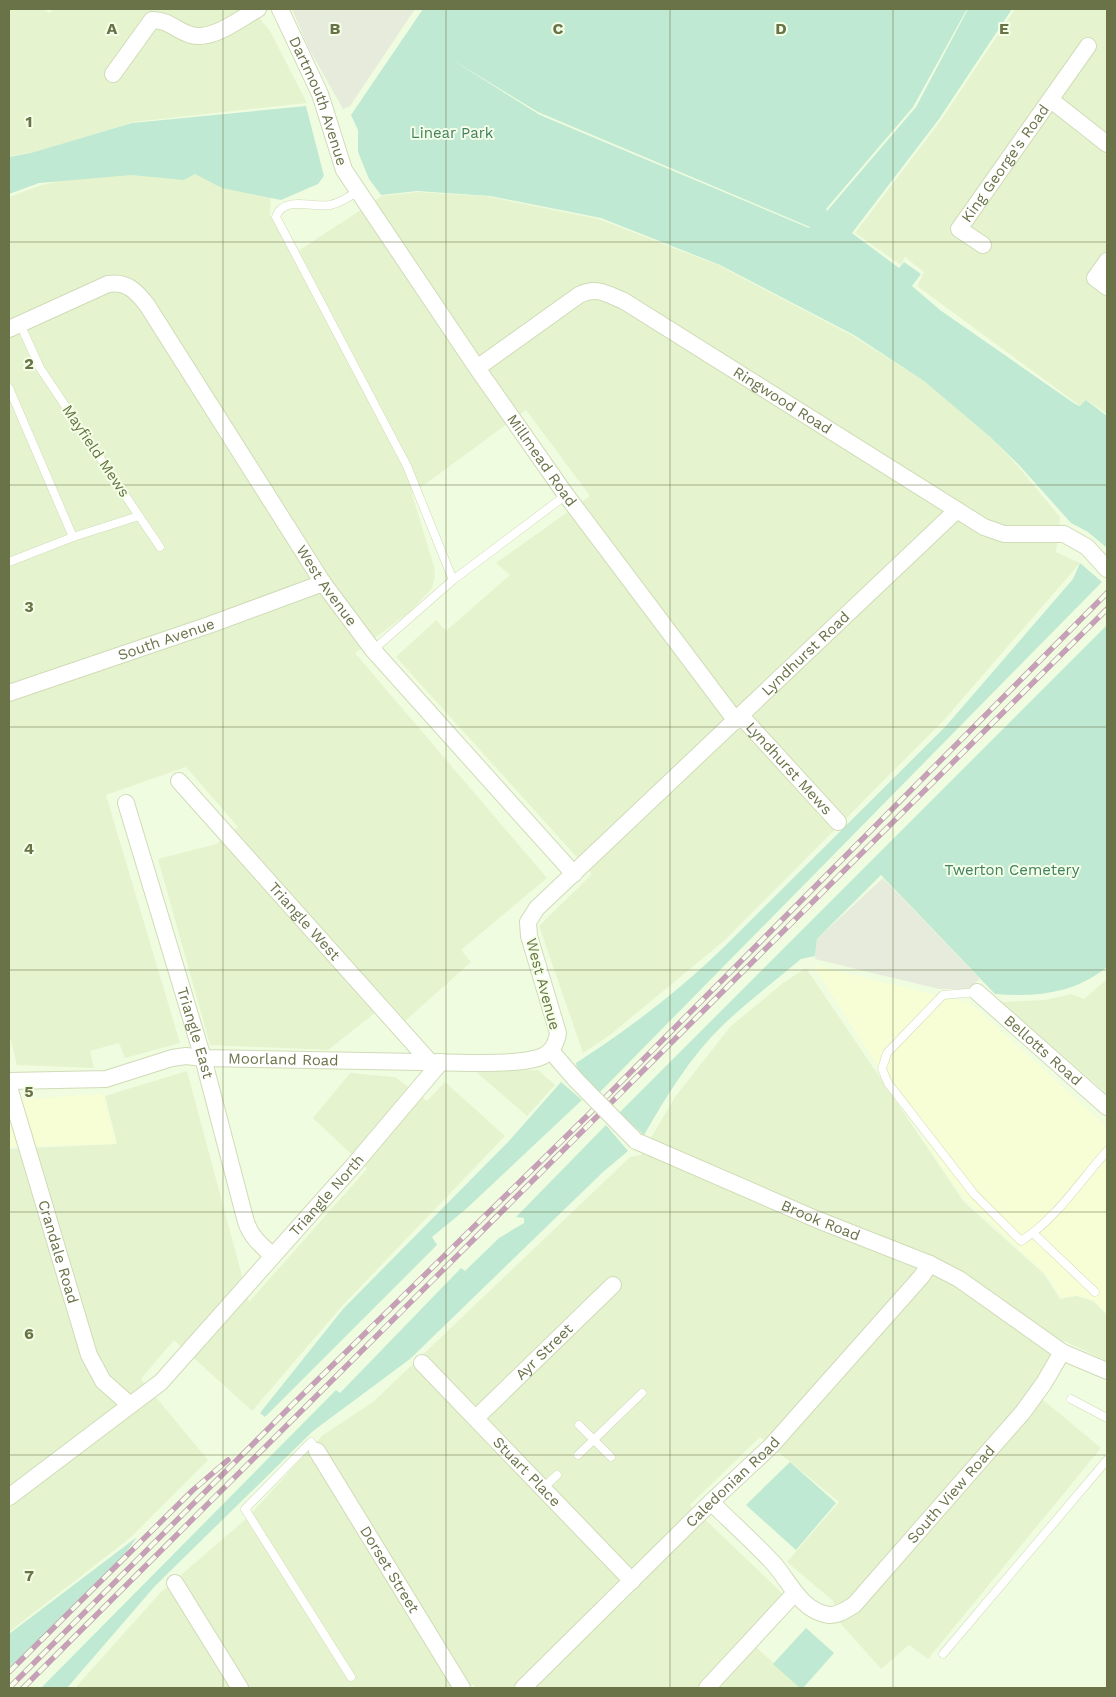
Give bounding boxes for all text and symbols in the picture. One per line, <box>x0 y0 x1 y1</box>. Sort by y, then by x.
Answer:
text: A <box>107 19 118 38</box>
text: B <box>330 19 341 38</box>
text: C <box>553 19 564 38</box>
text: D <box>775 19 787 38</box>
text: E <box>999 19 1009 38</box>
street label: Dartmouth Avenue <box>285 34 351 168</box>
street label: King George's Road <box>957 101 1053 226</box>
text: 1 <box>26 112 32 131</box>
park label: Linear Park <box>411 124 494 142</box>
text: 2 <box>24 354 34 373</box>
street label: Ringwood Road <box>730 363 835 438</box>
street label: Mayfield Mews <box>58 401 134 501</box>
street label: Millmead Road <box>503 411 580 510</box>
street label: West Avenue <box>292 542 361 630</box>
text: 3 <box>24 597 34 616</box>
street label: Lyndhurst Road <box>758 608 853 699</box>
street label: South Avenue <box>115 615 217 664</box>
street label: Lyndhurst Mews <box>742 718 836 819</box>
text: 4 <box>24 839 34 858</box>
park label: Twerton Cemetery <box>945 861 1080 879</box>
street label: Triangle West <box>265 878 344 965</box>
street label: West Avenue <box>522 936 564 1032</box>
street label: Triangle East <box>173 985 217 1081</box>
street label: Bellotts Road <box>1000 1011 1086 1089</box>
street label: Moorland Road <box>228 1049 339 1070</box>
text: 5 <box>24 1082 34 1101</box>
street label: Triangle North <box>286 1151 368 1240</box>
street label: Brook Road <box>778 1196 863 1245</box>
street label: Crandale Road <box>34 1198 82 1306</box>
street label: Ayr Street <box>512 1319 577 1384</box>
text: 6 <box>24 1324 34 1343</box>
street label: Stuart Place <box>489 1433 564 1510</box>
street label: Caledonian Road <box>682 1433 784 1531</box>
street label: South View Road <box>903 1442 999 1547</box>
street label: Dorset Street <box>356 1523 423 1617</box>
text: 7 <box>24 1566 34 1585</box>

